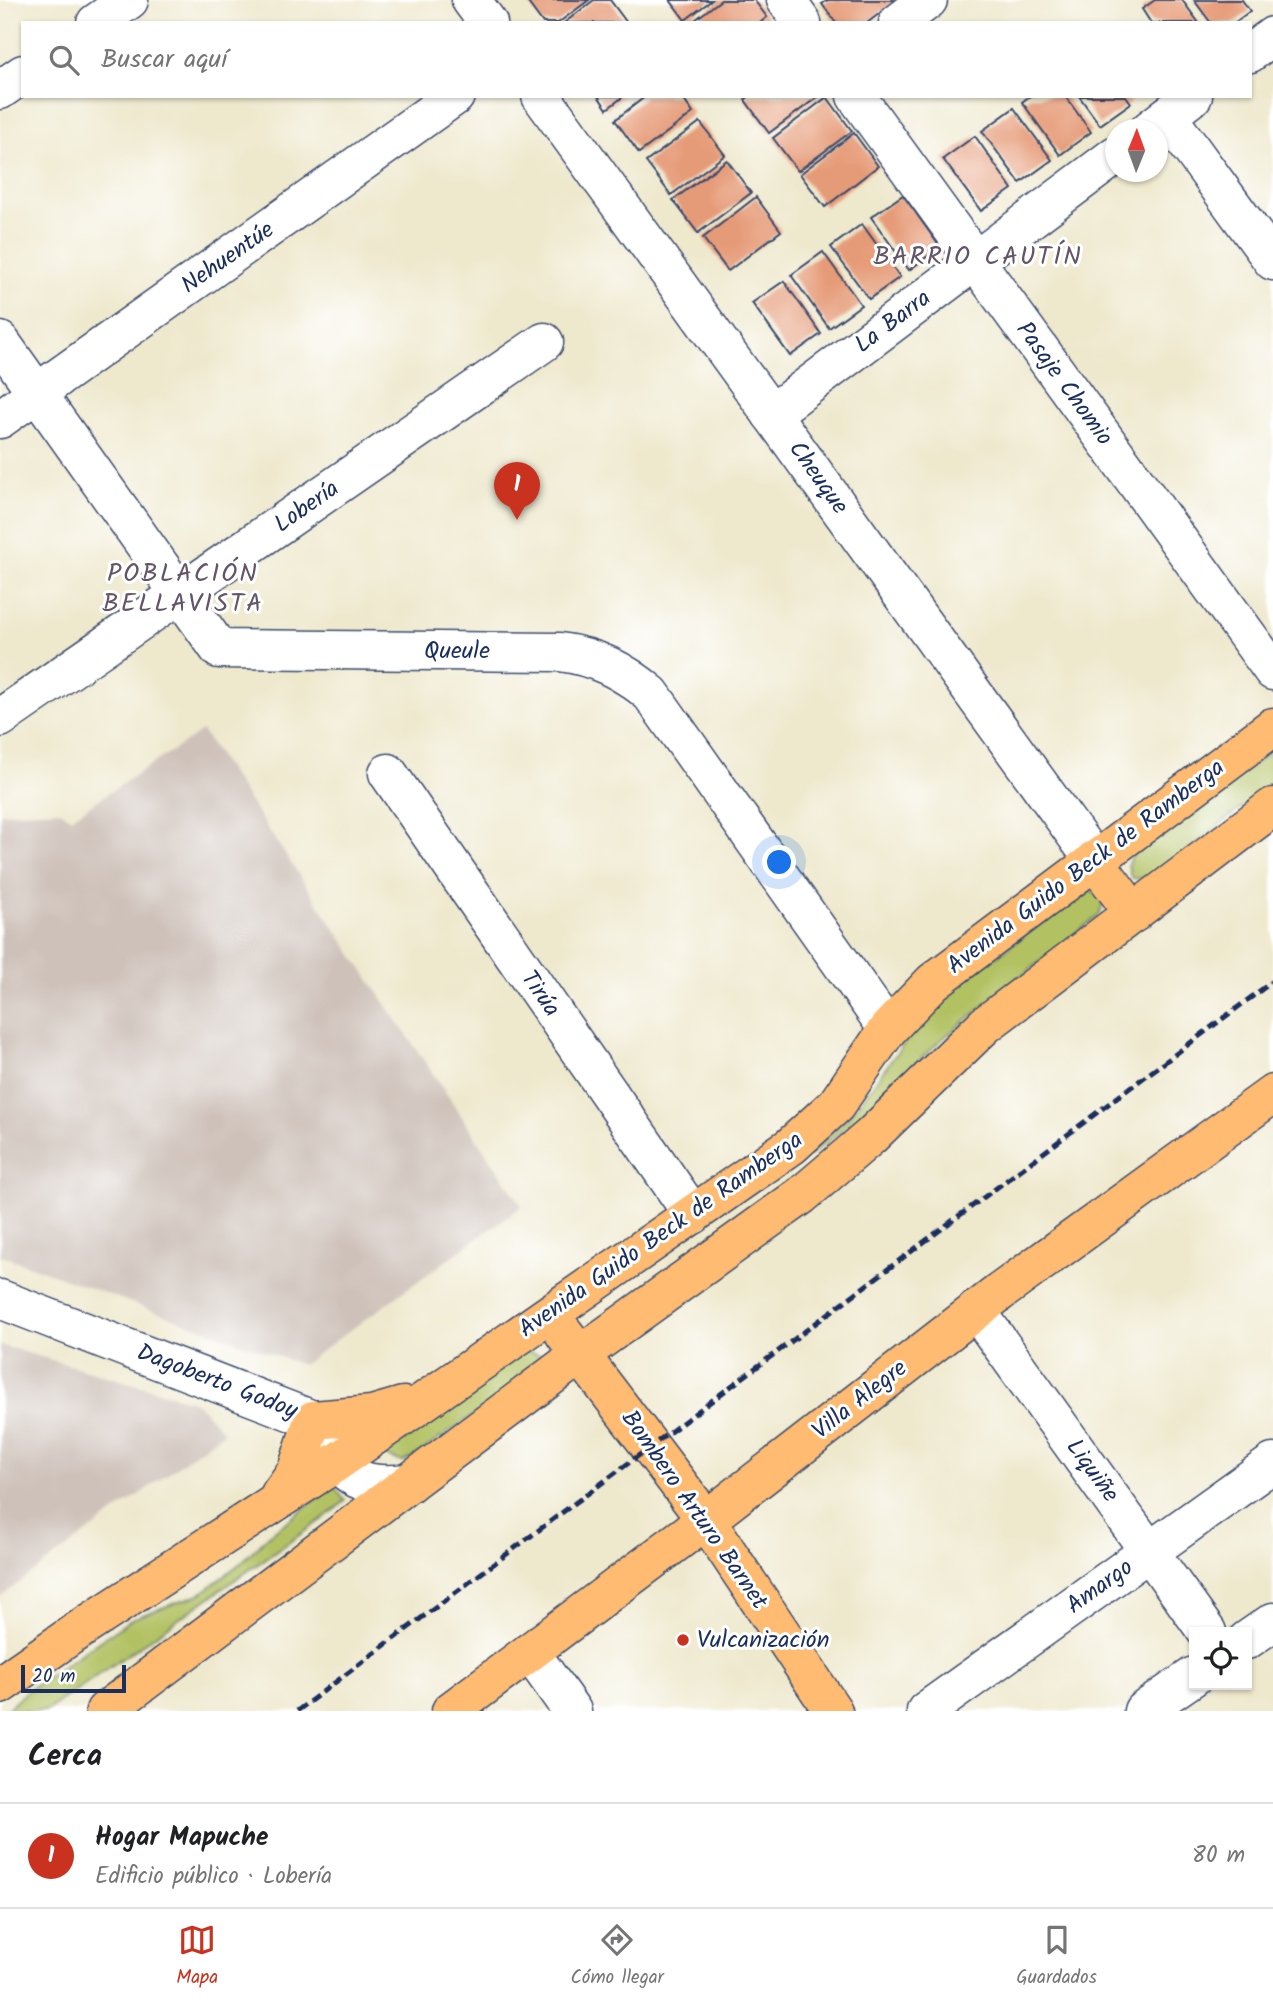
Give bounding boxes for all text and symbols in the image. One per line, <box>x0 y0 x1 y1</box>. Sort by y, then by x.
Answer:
search box <box>21 21 1252 98</box>
text: Buscar aquí <box>101 39 227 81</box>
icon: search <box>45 41 83 79</box>
north arrow <box>1105 119 1168 182</box>
street label: Nehuentúe <box>173 211 283 305</box>
district label: BARRIO CAUTÍN <box>873 236 1083 278</box>
street label: La Barra <box>846 280 940 364</box>
street label: Pasaje Chomio <box>1005 313 1123 455</box>
street label: Cheuque <box>778 433 858 523</box>
pin: 1 <box>494 462 540 520</box>
street label: Lobería <box>266 470 348 544</box>
district label: POBLACIÓN BELLAVISTA <box>102 553 264 625</box>
street label: Queule <box>424 632 490 671</box>
street label: Avenida Guido Beck de Ramberga <box>939 749 1233 985</box>
your location <box>762 845 796 879</box>
street label: Tirúa <box>510 963 570 1025</box>
street label: Avenida Guido Beck de Ramberga <box>511 1122 811 1348</box>
street label: Dagoberto Godoy <box>131 1333 304 1431</box>
street label: Villa Alegre <box>804 1350 916 1450</box>
street label: Bombero Arturo Barnet <box>610 1402 778 1619</box>
street label: Liquiñe <box>1055 1431 1129 1511</box>
street label: Amargo <box>1058 1549 1142 1625</box>
place label: Vulcanización <box>697 1621 829 1660</box>
map controls <box>1189 1627 1252 1690</box>
button: locate <box>1189 1627 1252 1690</box>
marker: Vulcanización <box>675 1632 691 1648</box>
scale bar <box>21 1662 126 1694</box>
text: 20 m <box>32 1662 75 1692</box>
text: Cerca <box>28 1733 102 1781</box>
text: Hogar Mapuche <box>95 1817 269 1859</box>
text: 1 <box>48 1838 54 1874</box>
text: 80 m <box>1192 1838 1245 1874</box>
text: Edificio público · Lobería <box>95 1859 332 1895</box>
tab: Mapa <box>176 1921 218 1993</box>
tab: Cómo llegar <box>570 1921 664 1993</box>
tab: Guardados <box>1016 1921 1097 1993</box>

